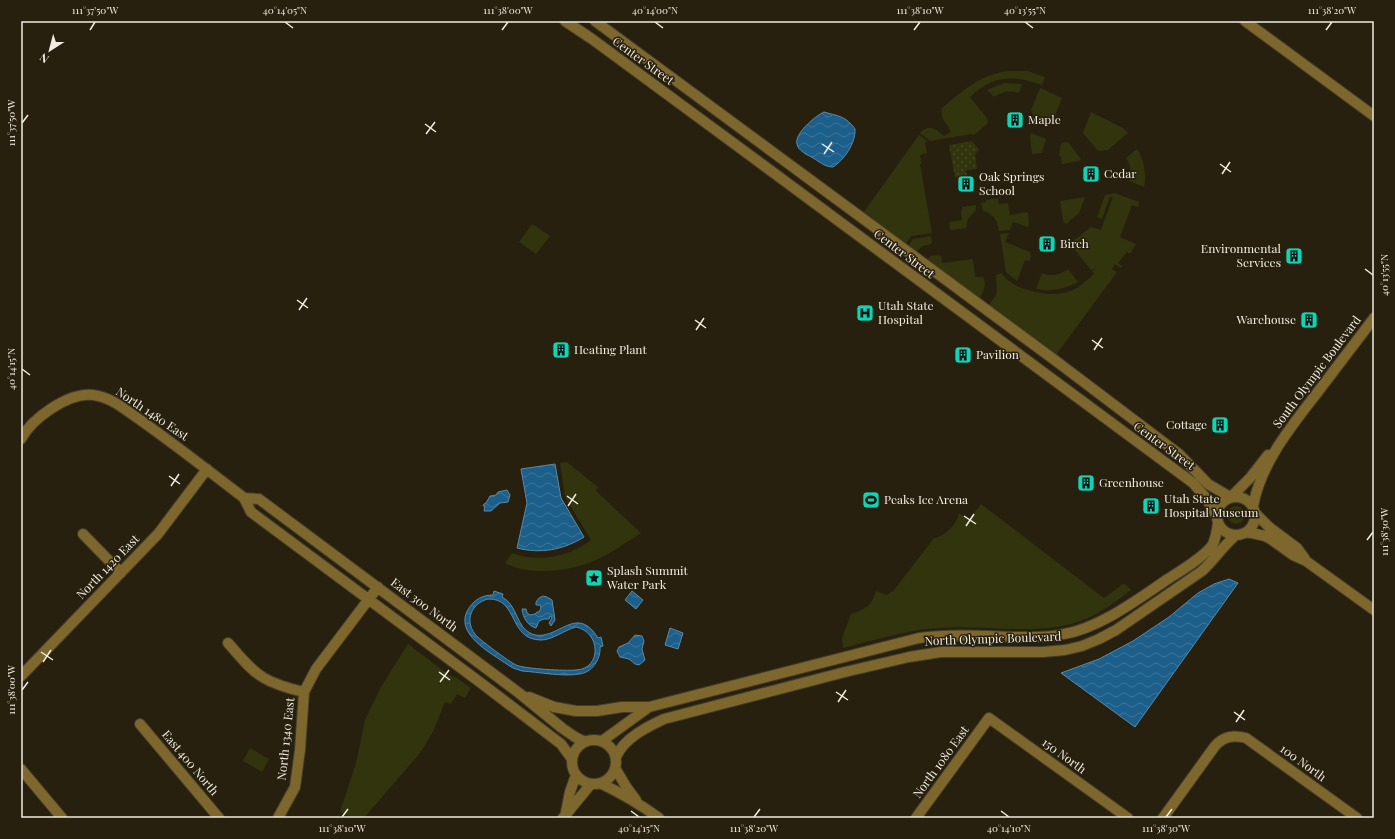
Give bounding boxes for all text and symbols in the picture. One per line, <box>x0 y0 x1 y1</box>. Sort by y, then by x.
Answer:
text: 111°37'50"W <box>72 3 119 17</box>
text: 40°14'05"N <box>263 3 307 17</box>
text: 111°38'00"W <box>483 3 534 17</box>
text: 40°14'00"N <box>632 3 678 17</box>
text: 111°38'10"W <box>896 3 945 17</box>
text: 40°13'55"N <box>1004 3 1046 17</box>
text: 111°38'20"W <box>1308 3 1357 17</box>
north arrow <box>30 30 70 70</box>
street label: Center Street <box>610 33 678 88</box>
text: N <box>36 50 51 67</box>
text: 111°37'50"W <box>4 99 18 146</box>
building icon: Maple <box>1005 110 1025 130</box>
place label: Maple <box>1028 111 1061 127</box>
building icon: Cedar <box>1081 164 1101 184</box>
place label: Cedar <box>1104 165 1137 181</box>
place label: Oak Springs School <box>979 168 1044 198</box>
building icon: Oak Springs School <box>956 174 976 194</box>
street label: Center Street <box>871 225 939 282</box>
building icon: Birch <box>1037 234 1057 254</box>
place label: Birch <box>1060 235 1089 251</box>
place label: Environmental Services <box>1201 240 1282 270</box>
building icon: Environmental Services <box>1284 246 1304 266</box>
text: 40°13'55"N <box>1377 254 1391 296</box>
place label: Utah State Hospital <box>878 297 933 327</box>
hospital icon: Utah State Hospital <box>855 303 875 323</box>
building icon: Warehouse <box>1299 310 1319 330</box>
place label: Warehouse <box>1236 311 1296 327</box>
street label: South Olympic Boulevard <box>1269 312 1364 431</box>
building icon: Heating Plant <box>551 340 571 360</box>
place label: Heating Plant <box>574 341 648 357</box>
building icon: Pavilion <box>953 345 973 365</box>
place label: Pavilion <box>976 346 1019 362</box>
text: 40°14'15"N <box>4 348 18 390</box>
street label: North 1480 East <box>113 383 193 444</box>
building icon: Cottage <box>1210 415 1230 435</box>
place label: Cottage <box>1166 416 1207 432</box>
street label: Center Street <box>1131 418 1199 473</box>
building icon: Greenhouse <box>1076 473 1096 493</box>
place label: Greenhouse <box>1099 474 1164 490</box>
sports icon: Peaks Ice Arena <box>861 490 881 510</box>
place label: Utah State Hospital Museum <box>1164 490 1259 520</box>
place label: Peaks Ice Arena <box>884 491 968 507</box>
building icon: Utah State Hospital Museum <box>1141 496 1161 516</box>
text: 111°38'30"W <box>1377 507 1391 556</box>
street label: North 1420 East <box>72 530 143 602</box>
place label: Splash Summit Water Park <box>606 562 689 592</box>
place icon: Splash Summit Water Park <box>584 568 604 588</box>
street label: East 300 North <box>388 574 461 635</box>
street label: North Olympic Boulevard <box>924 628 1062 648</box>
text: 111°38'00"W <box>4 664 18 715</box>
street label: North 1340 East <box>273 696 297 781</box>
street label: North 1080 East <box>909 722 972 801</box>
street label: East 400 North <box>159 726 223 798</box>
street label: 150 North <box>1039 734 1090 777</box>
street label: 100 North <box>1277 740 1330 784</box>
text: 111°38'10"W <box>318 821 367 835</box>
text: 40°14'15"N <box>618 821 660 835</box>
text: 111°38'20"W <box>730 821 779 835</box>
text: 40°14'10"N <box>987 821 1031 835</box>
text: 111°38'30"W <box>1142 821 1191 835</box>

